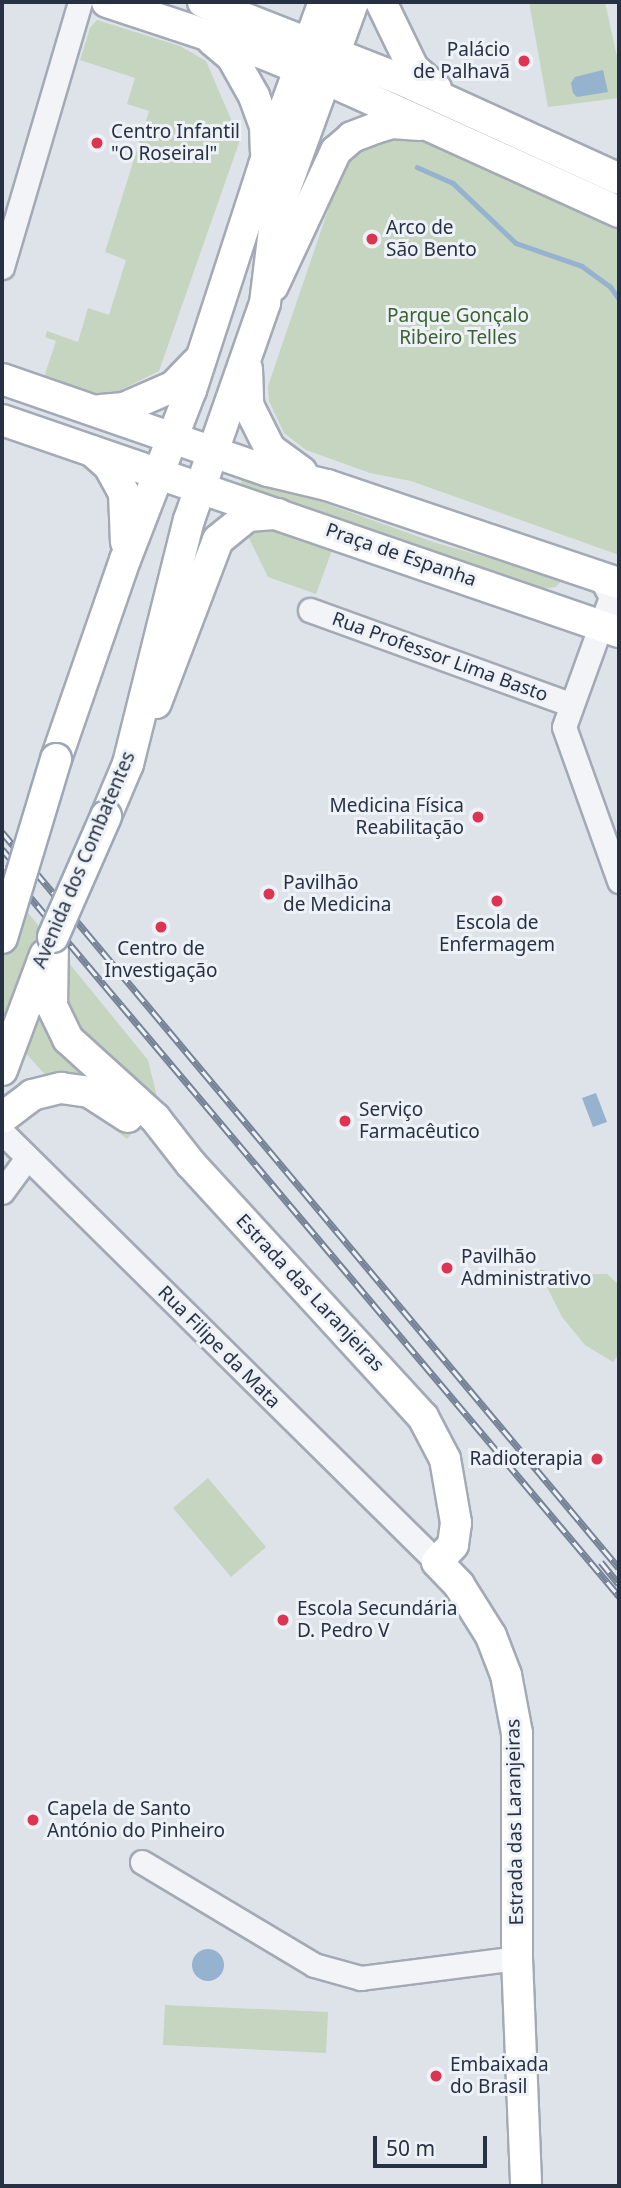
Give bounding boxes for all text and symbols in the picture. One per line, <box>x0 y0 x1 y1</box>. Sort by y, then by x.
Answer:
place label: Palácio de Palhavã <box>413 39 510 83</box>
marker: Palácio de Palhavã <box>516 53 532 69</box>
place label: Centro Infantil "O Roseiral" <box>111 121 240 165</box>
marker: Centro Infantil "O Roseiral" <box>89 135 105 151</box>
place label: Arco de São Bento <box>386 217 477 261</box>
marker: Arco de São Bento <box>364 231 380 247</box>
park label: Parque Gonçalo Ribeiro Telles <box>387 305 529 349</box>
street label: Praça de Espanha <box>323 519 479 591</box>
street label: Rua Professor Lima Basto <box>329 607 551 707</box>
street label: Avenida dos Combatentes <box>28 748 140 972</box>
place label: Medicina Física Reabilitação <box>330 795 464 839</box>
marker: Medicina Física Reabilitação <box>470 809 486 825</box>
place label: Pavilhão de Medicina <box>283 872 391 916</box>
marker: Pavilhão de Medicina <box>261 886 277 902</box>
marker: Escola de Enfermagem <box>489 893 505 909</box>
place label: Escola de Enfermagem <box>439 912 555 956</box>
marker: Centro de Investigação <box>153 919 169 935</box>
place label: Centro de Investigação <box>104 938 218 982</box>
place label: Serviço Farmacêutico <box>359 1099 480 1143</box>
marker: Serviço Farmacêutico <box>337 1113 353 1129</box>
street label: Estrada das Laranjeiras <box>231 1210 389 1376</box>
place label: Pavilhão Administrativo <box>461 1246 591 1290</box>
marker: Pavilhão Administrativo <box>439 1260 455 1276</box>
street label: Rua Filipe da Mata <box>153 1281 285 1413</box>
place label: Radioterapia <box>469 1448 583 1470</box>
marker: Radioterapia <box>589 1451 605 1467</box>
place label: Escola Secundária D. Pedro V <box>297 1598 457 1642</box>
marker: Escola Secundária D. Pedro V <box>275 1612 291 1628</box>
street label: Estrada das Laranjeiras <box>502 1719 528 1925</box>
place label: Capela de Santo António do Pinheiro <box>47 1798 225 1842</box>
marker: Capela de Santo António do Pinheiro <box>25 1812 41 1828</box>
place label: Embaixada do Brasil <box>450 2054 549 2098</box>
marker: Embaixada do Brasil <box>428 2068 444 2084</box>
scale bar <box>376 2122 490 2166</box>
text: 50 m <box>386 2134 435 2162</box>

